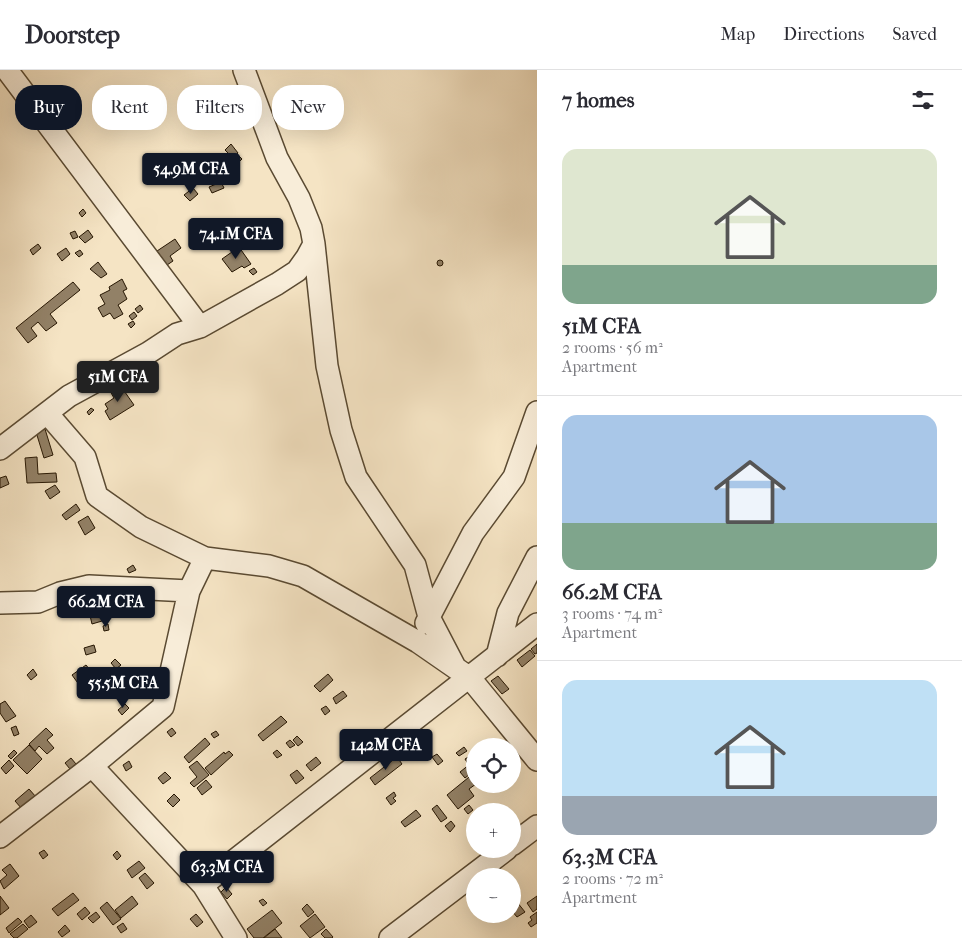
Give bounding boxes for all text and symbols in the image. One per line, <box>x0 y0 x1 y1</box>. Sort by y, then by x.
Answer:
text: Doorstep <box>25 21 120 49</box>
text: Map <box>721 24 755 45</box>
text: Directions <box>783 24 864 45</box>
text: Saved <box>892 24 937 45</box>
chip: Buy <box>15 85 82 130</box>
chip: Rent <box>92 85 167 130</box>
chip: Filters <box>177 85 262 130</box>
chip: New <box>272 85 344 130</box>
icon: filters <box>909 86 937 114</box>
text: 7 homes <box>562 88 634 112</box>
pin: 54.9M CFA <box>134 152 248 195</box>
text: 54.9M CFA <box>153 159 229 178</box>
icon: home <box>705 182 795 272</box>
pin: 74.1M CFA <box>179 218 293 260</box>
text: 74.1M CFA <box>199 224 273 243</box>
text: 51M CFA <box>562 314 641 338</box>
text: 2 rooms · 56 m² <box>562 338 663 357</box>
text: Apartment <box>562 357 637 376</box>
pin: 51M CFA <box>72 360 164 403</box>
text: 51M CFA <box>88 367 148 386</box>
icon: home <box>705 447 795 537</box>
text: 66.2M CFA <box>562 580 662 604</box>
pin: 66.2M CFA <box>49 586 163 628</box>
text: 66.2M CFA <box>68 592 144 611</box>
text: 3 rooms · 74 m² <box>562 604 662 623</box>
text: Apartment <box>562 623 637 642</box>
pin: 55.5M CFA <box>66 666 180 709</box>
text: 55.5M CFA <box>88 673 158 692</box>
icon: home <box>705 712 795 802</box>
pin: 142M CFA <box>334 728 438 771</box>
text: 142M CFA <box>351 735 421 754</box>
map controls <box>466 738 521 923</box>
button: locate <box>466 738 521 793</box>
button: + <box>466 803 521 858</box>
text: 63.3M CFA <box>562 845 657 869</box>
pin: 63.3M CFA <box>170 850 284 893</box>
text: 63.3M CFA <box>191 857 263 876</box>
button: − <box>466 868 521 923</box>
text: 2 rooms · 72 m² <box>562 869 663 888</box>
text: Apartment <box>562 888 637 907</box>

